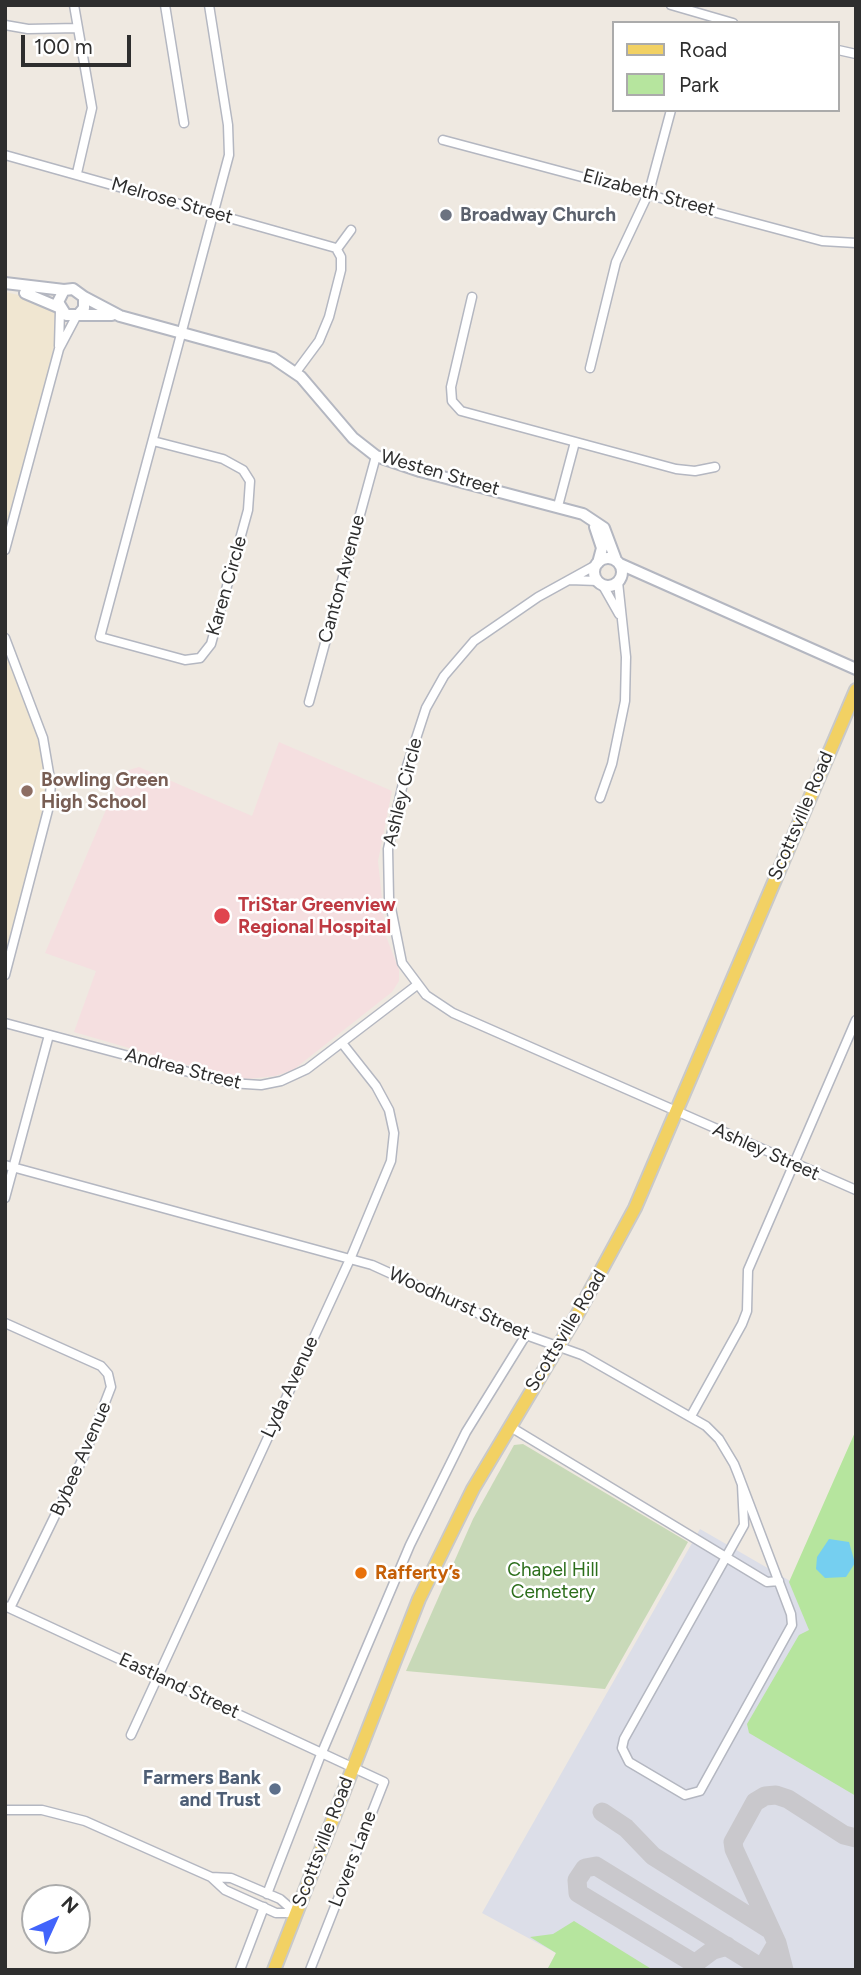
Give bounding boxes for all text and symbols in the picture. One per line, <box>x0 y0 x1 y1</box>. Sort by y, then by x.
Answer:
scale bar <box>24 21 135 65</box>
legend <box>612 21 840 112</box>
text: 100 m <box>34 34 93 59</box>
text: Road <box>679 37 727 62</box>
text: Park <box>679 72 719 97</box>
street label: Elizabeth Street <box>580 164 718 222</box>
street label: Melrose Street <box>109 173 235 229</box>
place label: Broadway Church <box>460 204 616 226</box>
marker: Broadway Church <box>438 207 454 223</box>
street label: Westen Street <box>378 445 502 501</box>
street label: Canton Avenue <box>314 512 370 646</box>
street label: Karen Circle <box>202 534 252 638</box>
street label: Ashley Circle <box>379 736 427 848</box>
street label: Scottsville Road <box>764 748 838 884</box>
place label: Bowling Green High School <box>41 769 169 813</box>
marker: Bowling Green High School <box>19 783 35 799</box>
place label: TriStar Greenview Regional Hospital <box>238 894 396 938</box>
marker: TriStar Greenview Regional Hospital <box>212 906 232 926</box>
street label: Andrea Street <box>123 1044 243 1094</box>
street label: Ashley Street <box>709 1118 823 1186</box>
street label: Woodhurst Street <box>385 1263 533 1345</box>
street label: Scottsville Road <box>521 1266 611 1396</box>
street label: Lyda Avenue <box>257 1333 323 1441</box>
street label: Bybee Avenue <box>46 1398 116 1520</box>
park label: Chapel Hill Cemetery <box>507 1559 599 1603</box>
place label: Rafferty’s <box>375 1562 460 1584</box>
marker: Rafferty’s <box>353 1565 369 1581</box>
street label: Eastland Street <box>115 1648 243 1724</box>
place label: Farmers Bank and Trust <box>143 1767 261 1811</box>
street label: Scottsville Road <box>288 1774 358 1910</box>
marker: Farmers Bank and Trust <box>267 1781 283 1797</box>
street label: Lovers Lane <box>324 1808 382 1910</box>
north arrow <box>21 1884 91 1954</box>
text: N <box>56 1892 83 1919</box>

